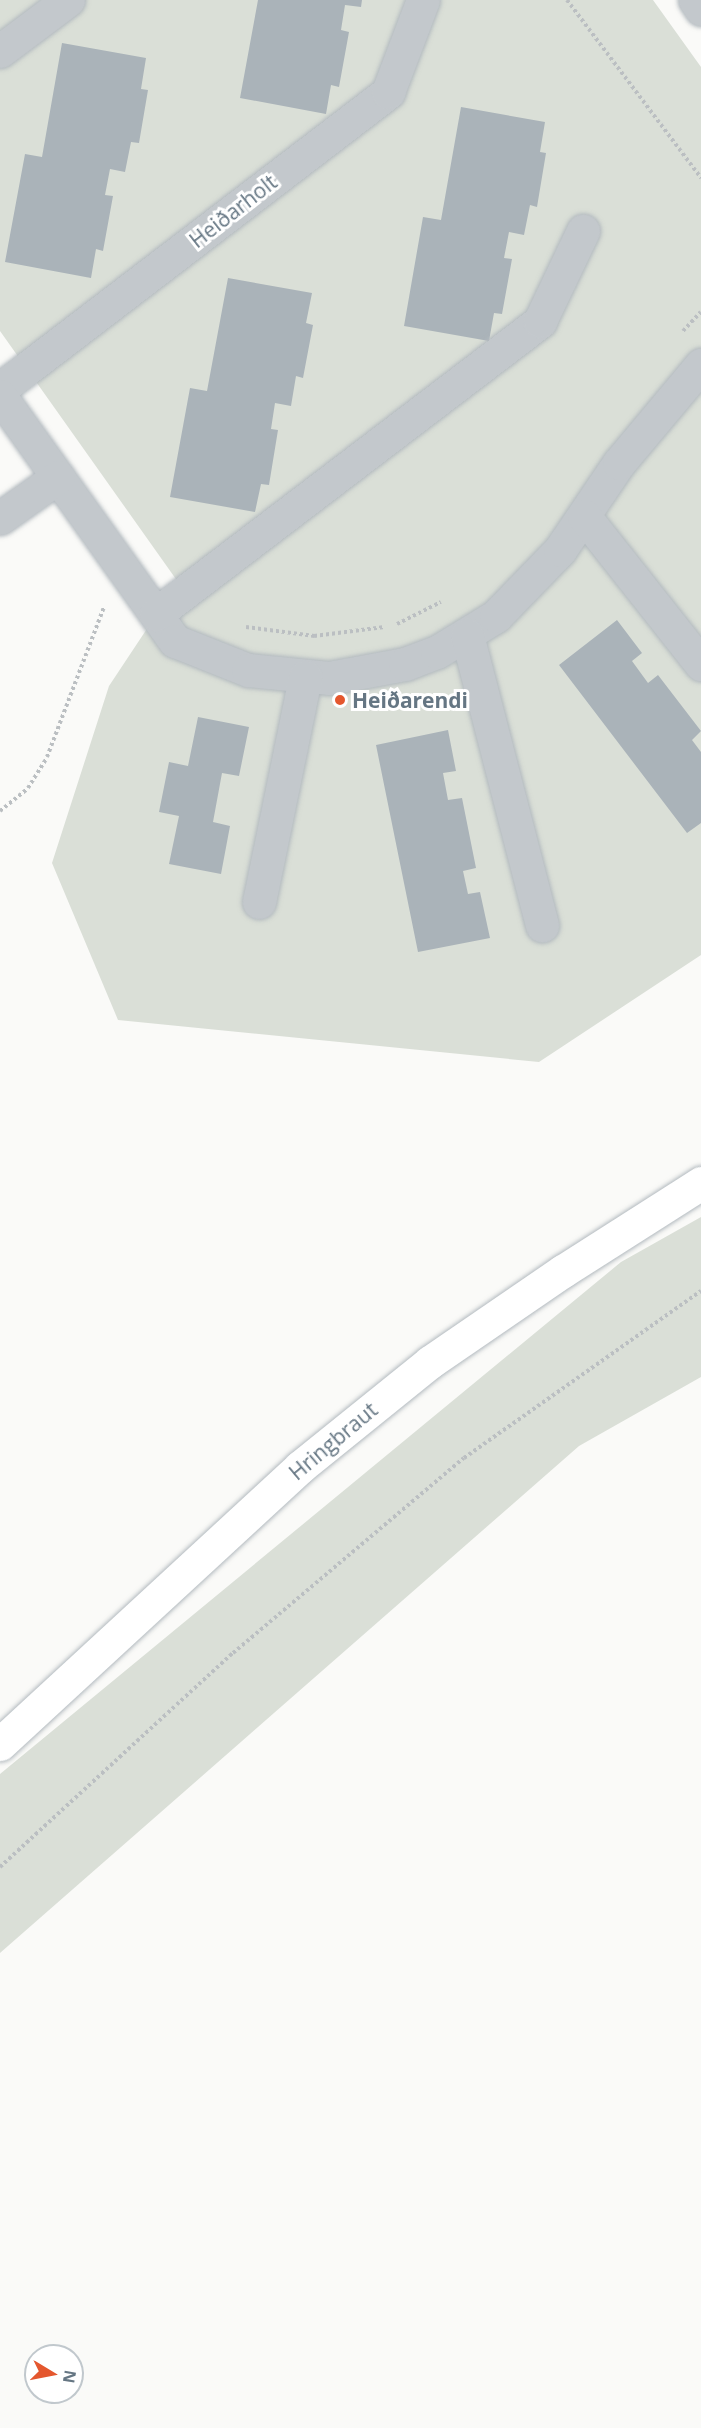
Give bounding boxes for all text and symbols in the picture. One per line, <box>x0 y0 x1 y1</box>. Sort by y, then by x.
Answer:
street label: Heiðarholt <box>184 169 282 253</box>
place label: Heiðarendi <box>352 687 468 713</box>
marker: Heiðarendi <box>333 693 347 707</box>
street label: Hringbraut <box>284 1397 382 1485</box>
north arrow <box>24 2344 84 2404</box>
text: N <box>58 2368 82 2385</box>

